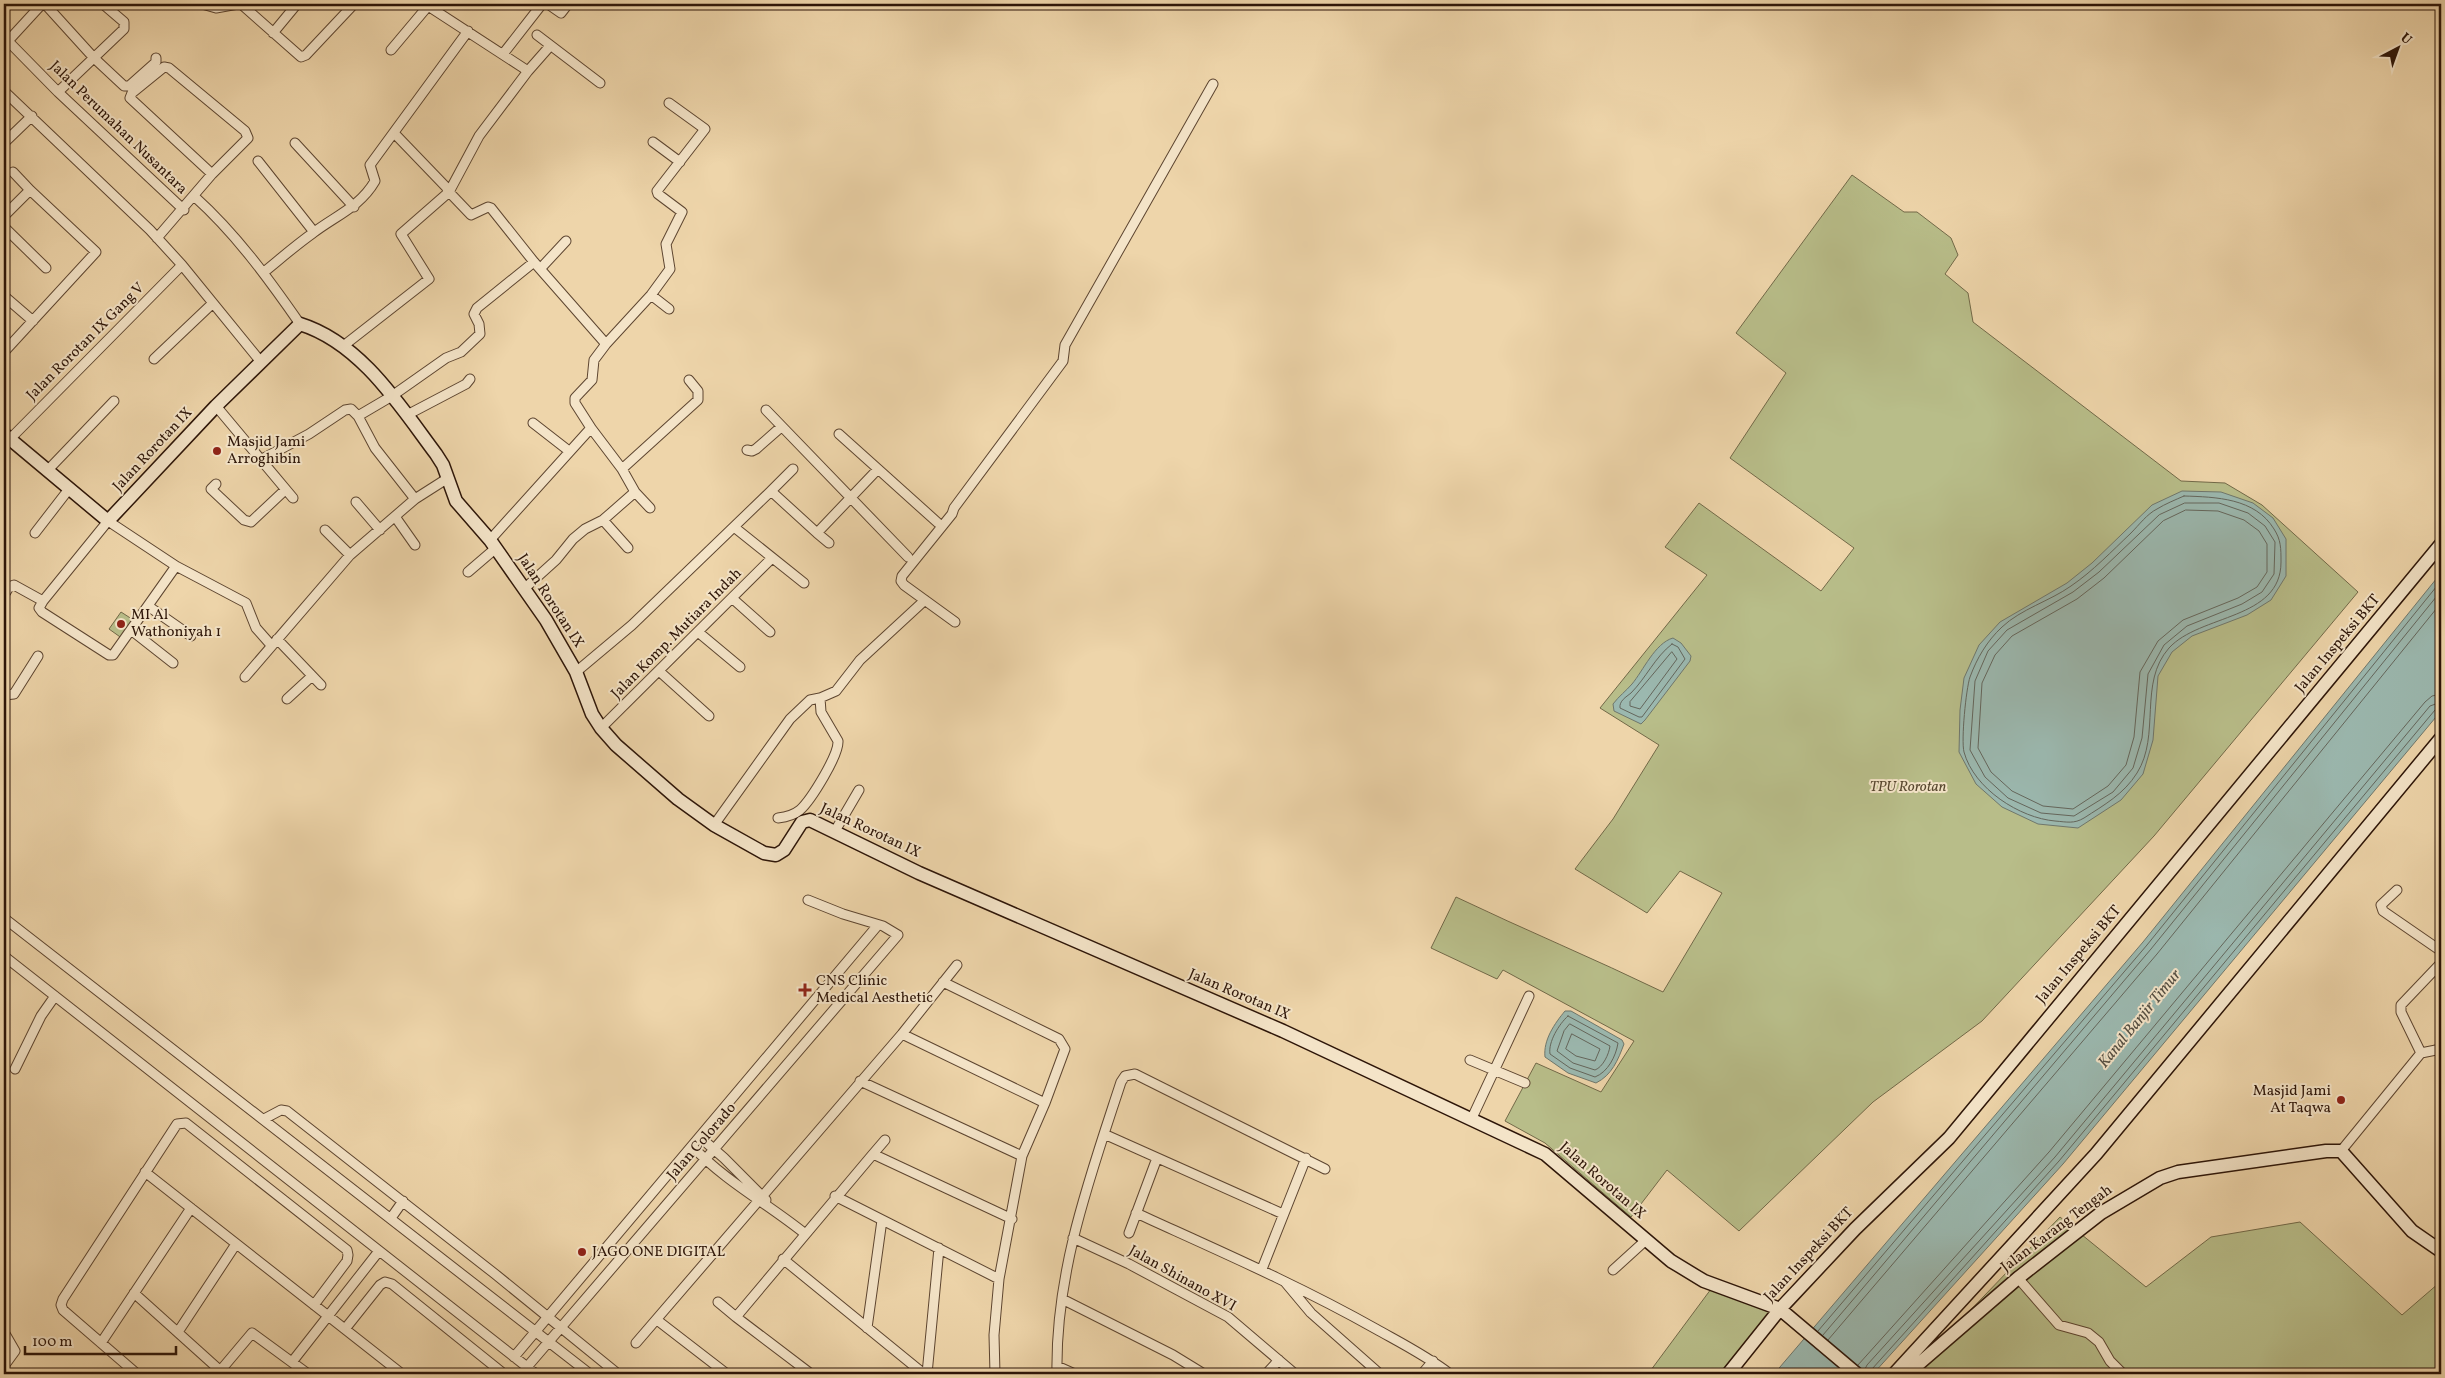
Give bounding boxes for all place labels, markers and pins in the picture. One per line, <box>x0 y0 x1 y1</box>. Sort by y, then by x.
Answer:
place label: Masjid Jami Arroghibin <box>227 432 305 470</box>
marker: Masjid Jami Arroghibin <box>211 445 223 457</box>
place label: MI Al Wathoniyah 1 <box>131 605 221 643</box>
marker: MI Al Wathoniyah 1 <box>115 618 127 630</box>
place label: CNS Clinic Medical Aesthetic <box>816 971 933 1009</box>
marker: CNS Clinic Medical Aesthetic <box>798 983 812 997</box>
place label: Masjid Jami At Taqwa <box>2253 1081 2331 1119</box>
marker: Masjid Jami At Taqwa <box>2335 1094 2347 1106</box>
place label: JAGO ONE DIGITAL <box>592 1242 726 1263</box>
marker: JAGO ONE DIGITAL <box>576 1246 588 1258</box>

